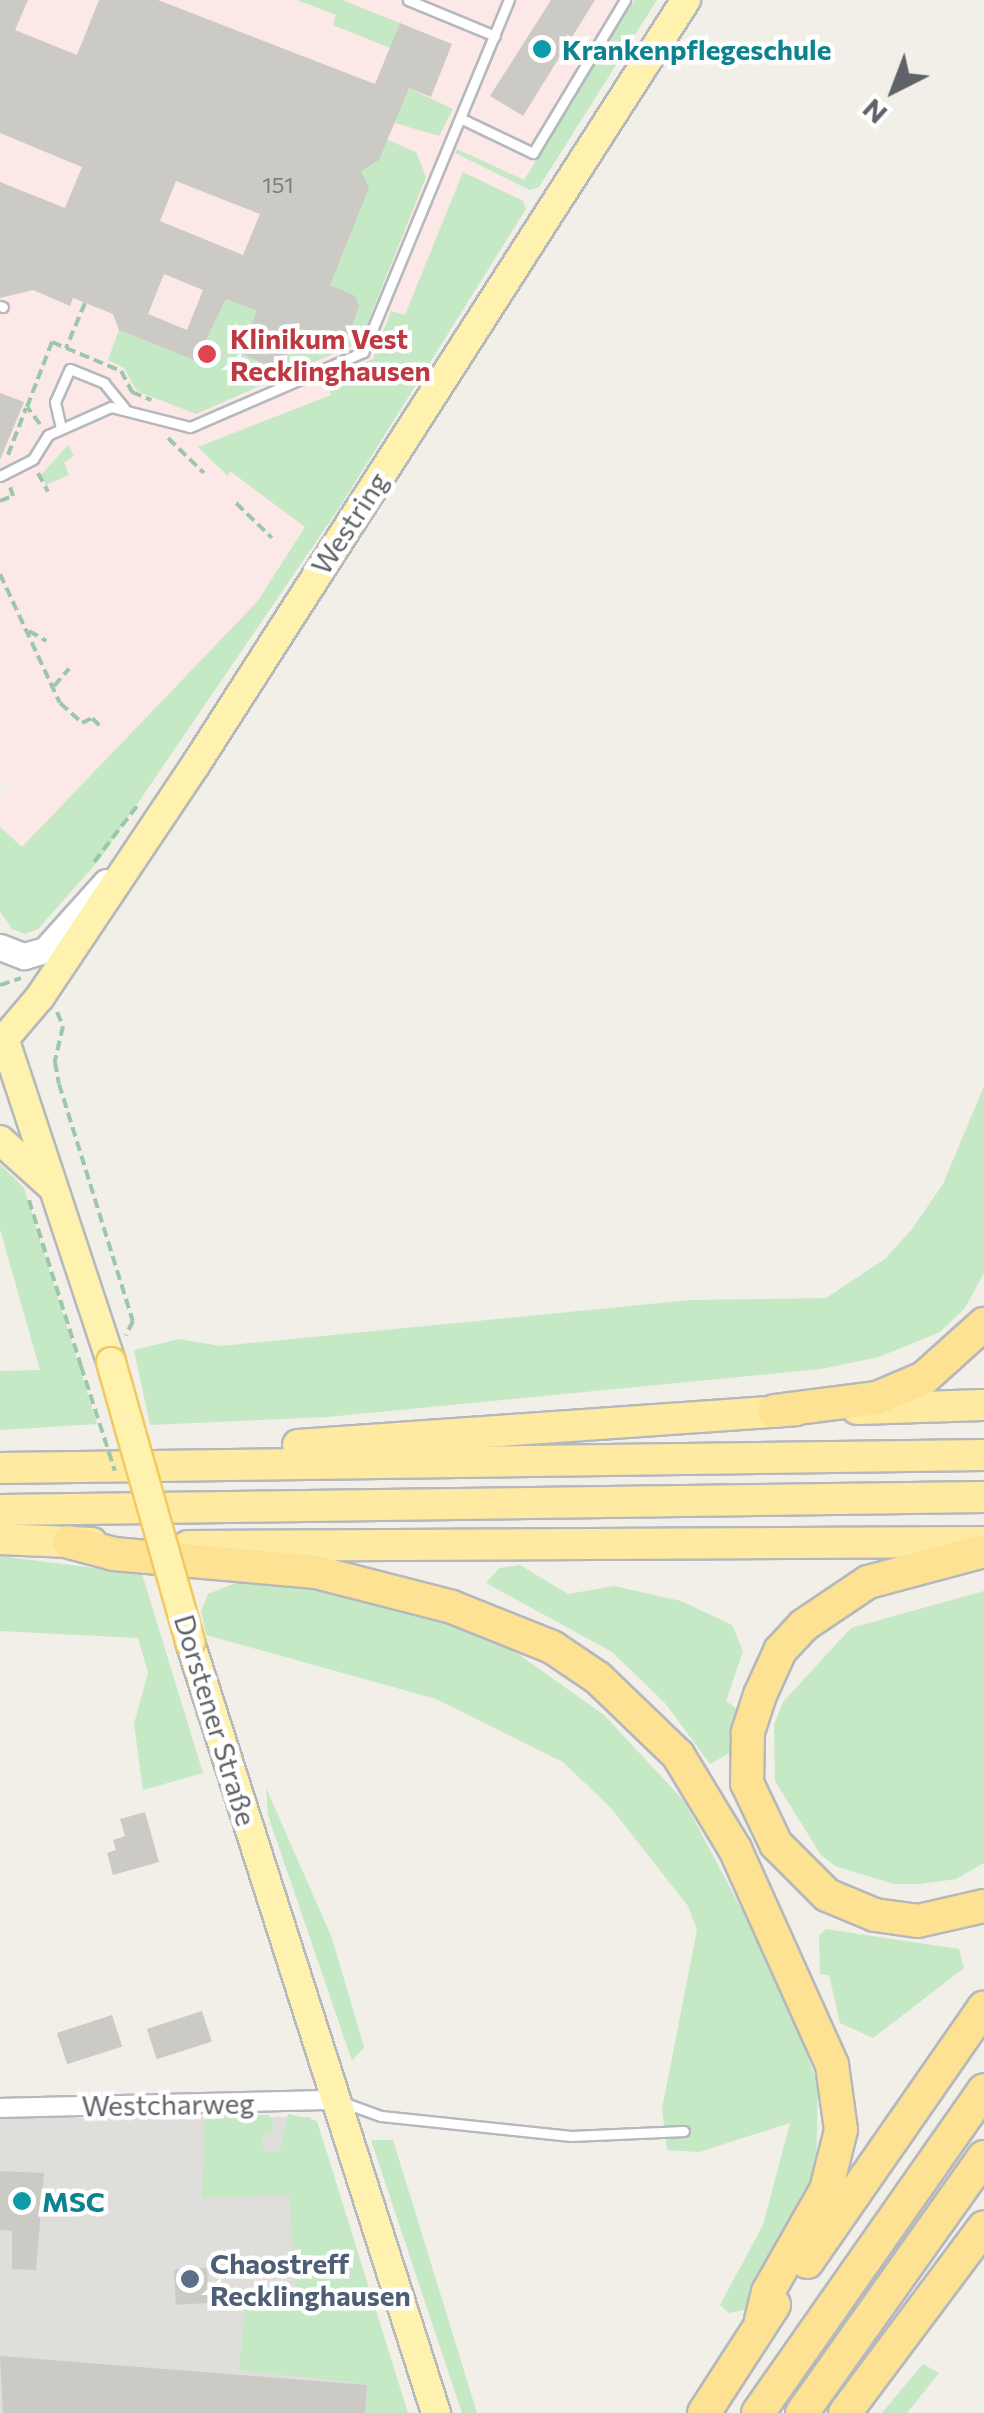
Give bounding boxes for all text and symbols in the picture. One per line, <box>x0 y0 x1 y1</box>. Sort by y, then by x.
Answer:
place label: Krankenpflegeschule <box>562 32 831 66</box>
marker: Krankenpflegeschule <box>531 38 553 60</box>
north arrow <box>844 40 944 140</box>
text: N <box>855 93 893 132</box>
house number: 151 <box>262 172 294 198</box>
place label: Klinikum Vest Recklinghausen <box>230 321 431 387</box>
marker: Klinikum Vest Recklinghausen <box>194 341 220 367</box>
street label: Westring <box>304 466 394 580</box>
street label: Dorstener Straße <box>168 1610 264 1830</box>
street label: Westcharweg <box>81 2086 255 2122</box>
place label: MSC <box>42 2184 105 2218</box>
marker: MSC <box>11 2190 33 2212</box>
place label: Chaostreff Recklinghausen <box>210 2246 411 2312</box>
marker: Chaostreff Recklinghausen <box>179 2268 201 2290</box>

